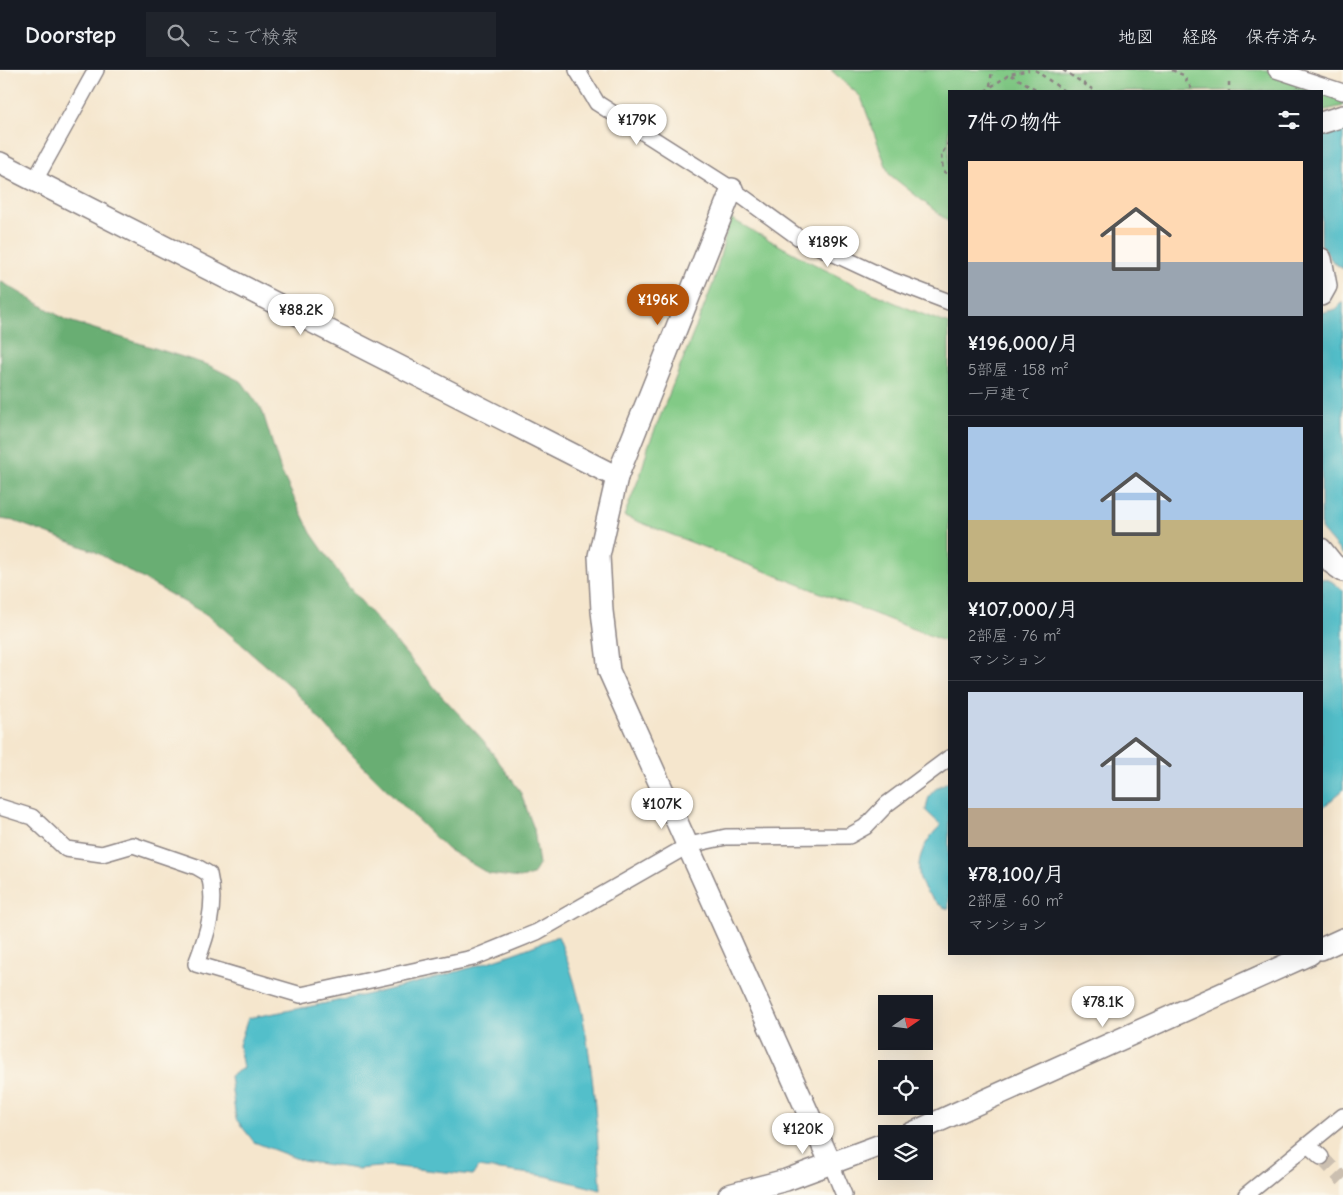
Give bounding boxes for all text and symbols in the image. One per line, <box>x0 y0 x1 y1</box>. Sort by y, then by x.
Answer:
search box <box>146 12 496 57</box>
text: Doorstep <box>25 21 116 49</box>
icon: search <box>164 21 192 49</box>
text: ここで検索 <box>204 26 299 48</box>
text: 地図 <box>1118 27 1154 48</box>
text: 経路 <box>1182 27 1218 48</box>
text: 保存済み <box>1246 27 1318 48</box>
pin: ¥179K <box>602 104 672 146</box>
icon: filters <box>1275 106 1303 134</box>
text: 7件の物件 <box>968 110 1061 134</box>
text: ¥179K <box>618 111 656 129</box>
icon: home <box>1091 194 1181 284</box>
pin: ¥189K <box>793 226 863 268</box>
text: ¥189K <box>808 233 848 251</box>
pin: ¥196K <box>623 284 693 326</box>
text: ¥196K <box>638 291 678 309</box>
pin: ¥88.2K <box>260 294 342 336</box>
text: ¥88.2K <box>279 301 323 319</box>
text: ¥196,000/月 <box>968 331 1079 355</box>
text: 5部屋 · 158 m² <box>968 361 1068 379</box>
text: 一戸建て <box>968 385 1032 403</box>
icon: home <box>1091 459 1181 549</box>
text: ¥107,000/月 <box>968 597 1078 621</box>
text: 2部屋 · 76 m² <box>968 627 1061 645</box>
text: マンション <box>968 651 1047 669</box>
icon: home <box>1091 724 1181 814</box>
pin: ¥107K <box>627 788 697 830</box>
text: ¥107K <box>642 795 682 813</box>
text: ¥78,100/月 <box>968 862 1064 886</box>
text: 2部屋 · 60 m² <box>968 892 1063 910</box>
text: マンション <box>968 916 1047 934</box>
pin: ¥78.1K <box>1062 986 1144 1028</box>
text: ¥78.1K <box>1083 993 1123 1011</box>
north arrow <box>878 995 932 1050</box>
map controls <box>878 995 933 1180</box>
button: locate <box>878 1060 933 1115</box>
pin: ¥120K <box>768 1112 838 1155</box>
text: ¥120K <box>783 1120 823 1138</box>
button: layers <box>878 1125 933 1180</box>

